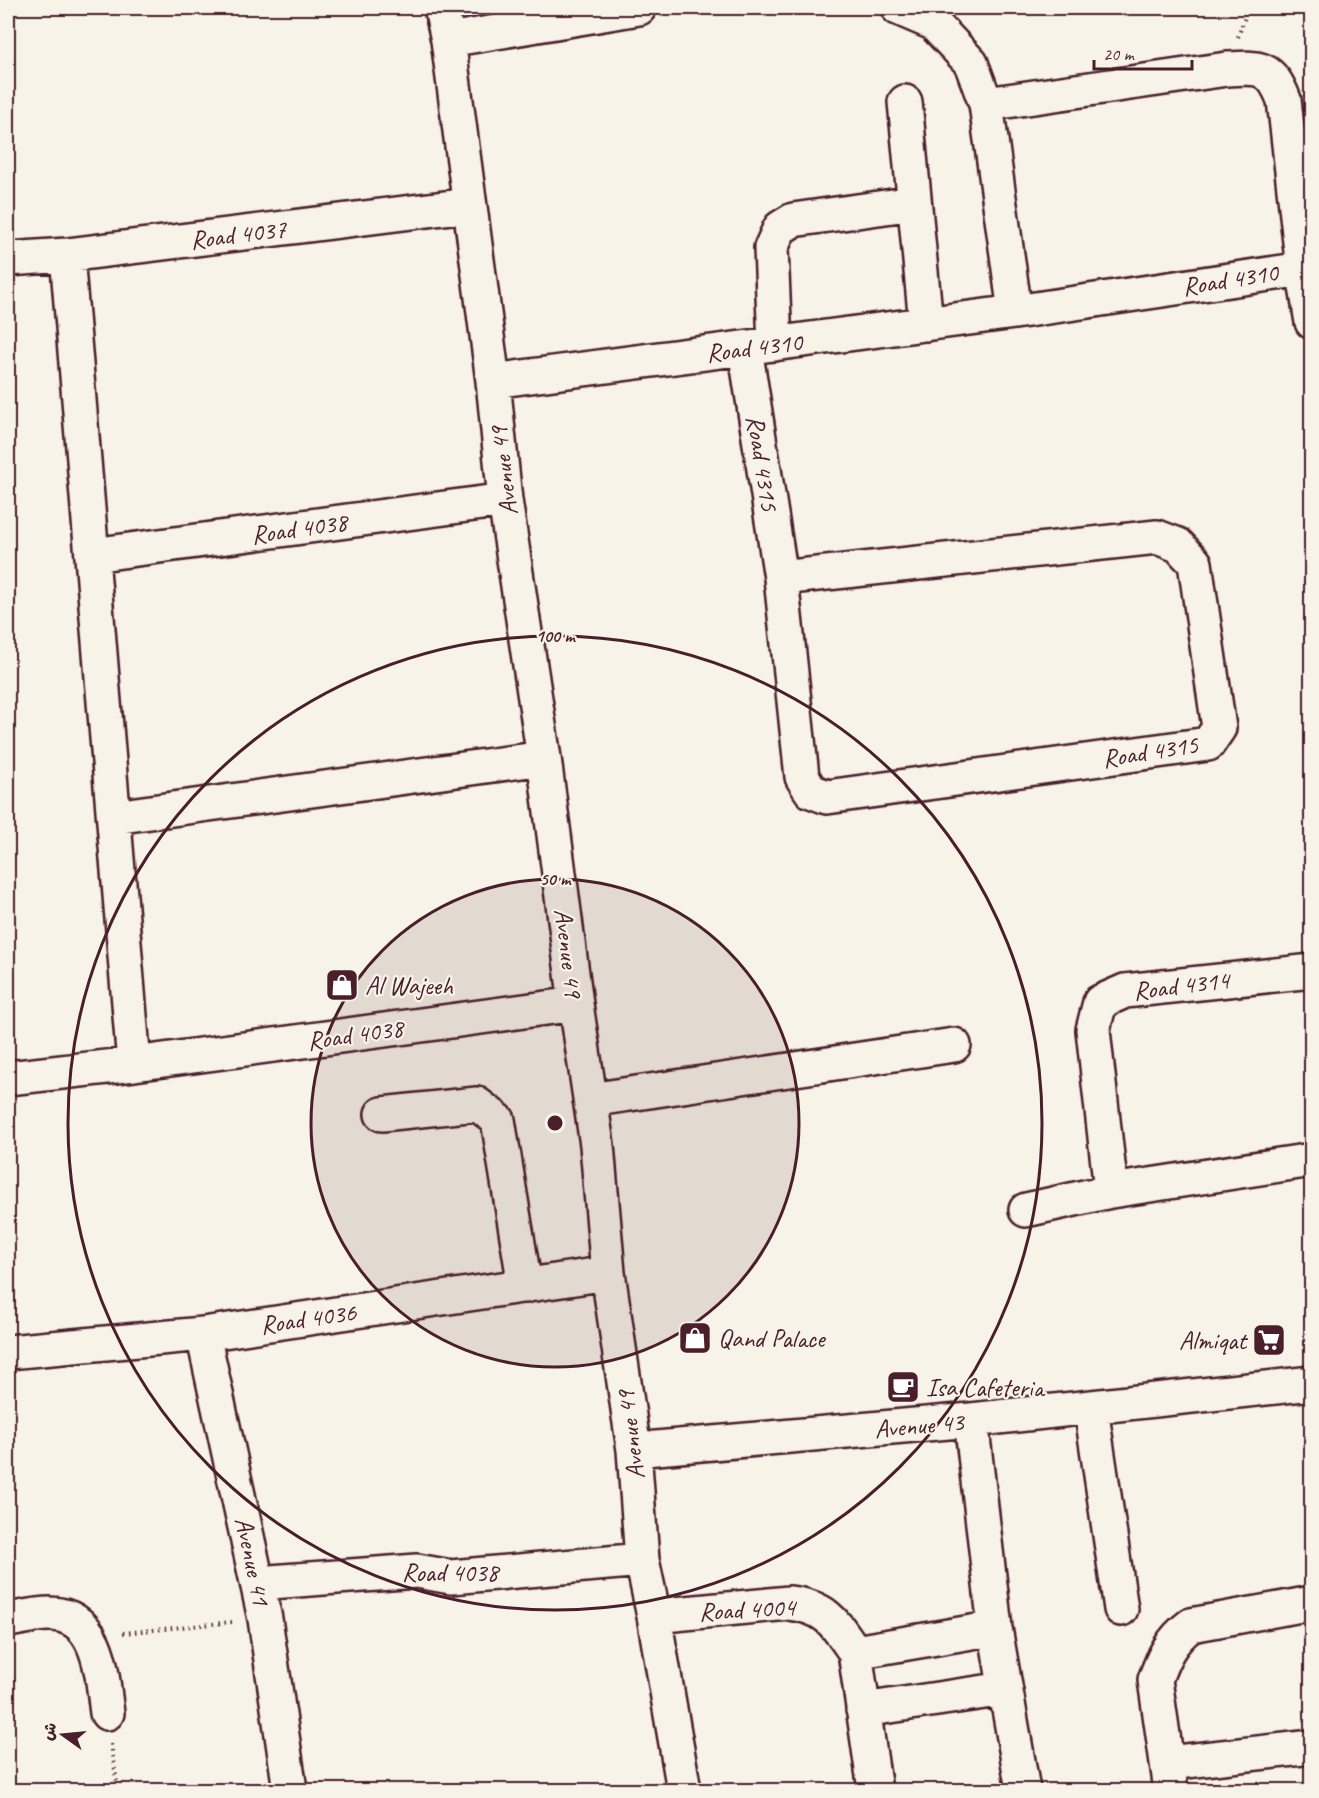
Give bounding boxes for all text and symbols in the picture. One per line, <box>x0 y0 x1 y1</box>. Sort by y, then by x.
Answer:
scale bar <box>1094 33 1192 71</box>
text: 20 m <box>1103 43 1136 65</box>
street label: Road 4037 <box>188 212 289 257</box>
street label: Road 4310 <box>1180 255 1283 303</box>
street label: Road 4310 <box>704 325 806 370</box>
street label: Road 4315 <box>739 413 787 515</box>
street label: Avenue 49 <box>481 422 525 517</box>
street label: Road 4038 <box>249 505 351 552</box>
text: 100 m <box>536 625 576 647</box>
street label: Road 4315 <box>1100 727 1202 775</box>
text: 50 m <box>540 868 572 890</box>
street label: Avenue 49 <box>547 907 591 1002</box>
street label: Road 4314 <box>1131 963 1233 1008</box>
shop icon: Al Wajeeh <box>324 967 360 1003</box>
place label: Al Wajeeh <box>365 969 454 1002</box>
street label: Road 4038 <box>305 1011 407 1058</box>
centre of rings <box>545 1113 565 1133</box>
street label: Road 4036 <box>258 1295 359 1342</box>
shop icon: Qand Palace <box>677 1320 713 1356</box>
place label: Qand Palace <box>718 1322 827 1355</box>
supermarket icon: Almiqat <box>1251 1322 1287 1358</box>
place label: Almiqat <box>1179 1324 1248 1357</box>
cafe icon: Isa Cafeteria <box>885 1369 921 1405</box>
place label: Isa Cafeteria <box>926 1371 1046 1404</box>
street label: Avenue 49 <box>608 1386 652 1481</box>
street label: Avenue 43 <box>873 1405 967 1446</box>
street label: Avenue 41 <box>227 1514 278 1610</box>
street label: Road 4038 <box>402 1556 501 1589</box>
street label: Road 4004 <box>698 1590 798 1629</box>
north arrow <box>33 1705 93 1765</box>
text: ش <box>38 1720 61 1742</box>

